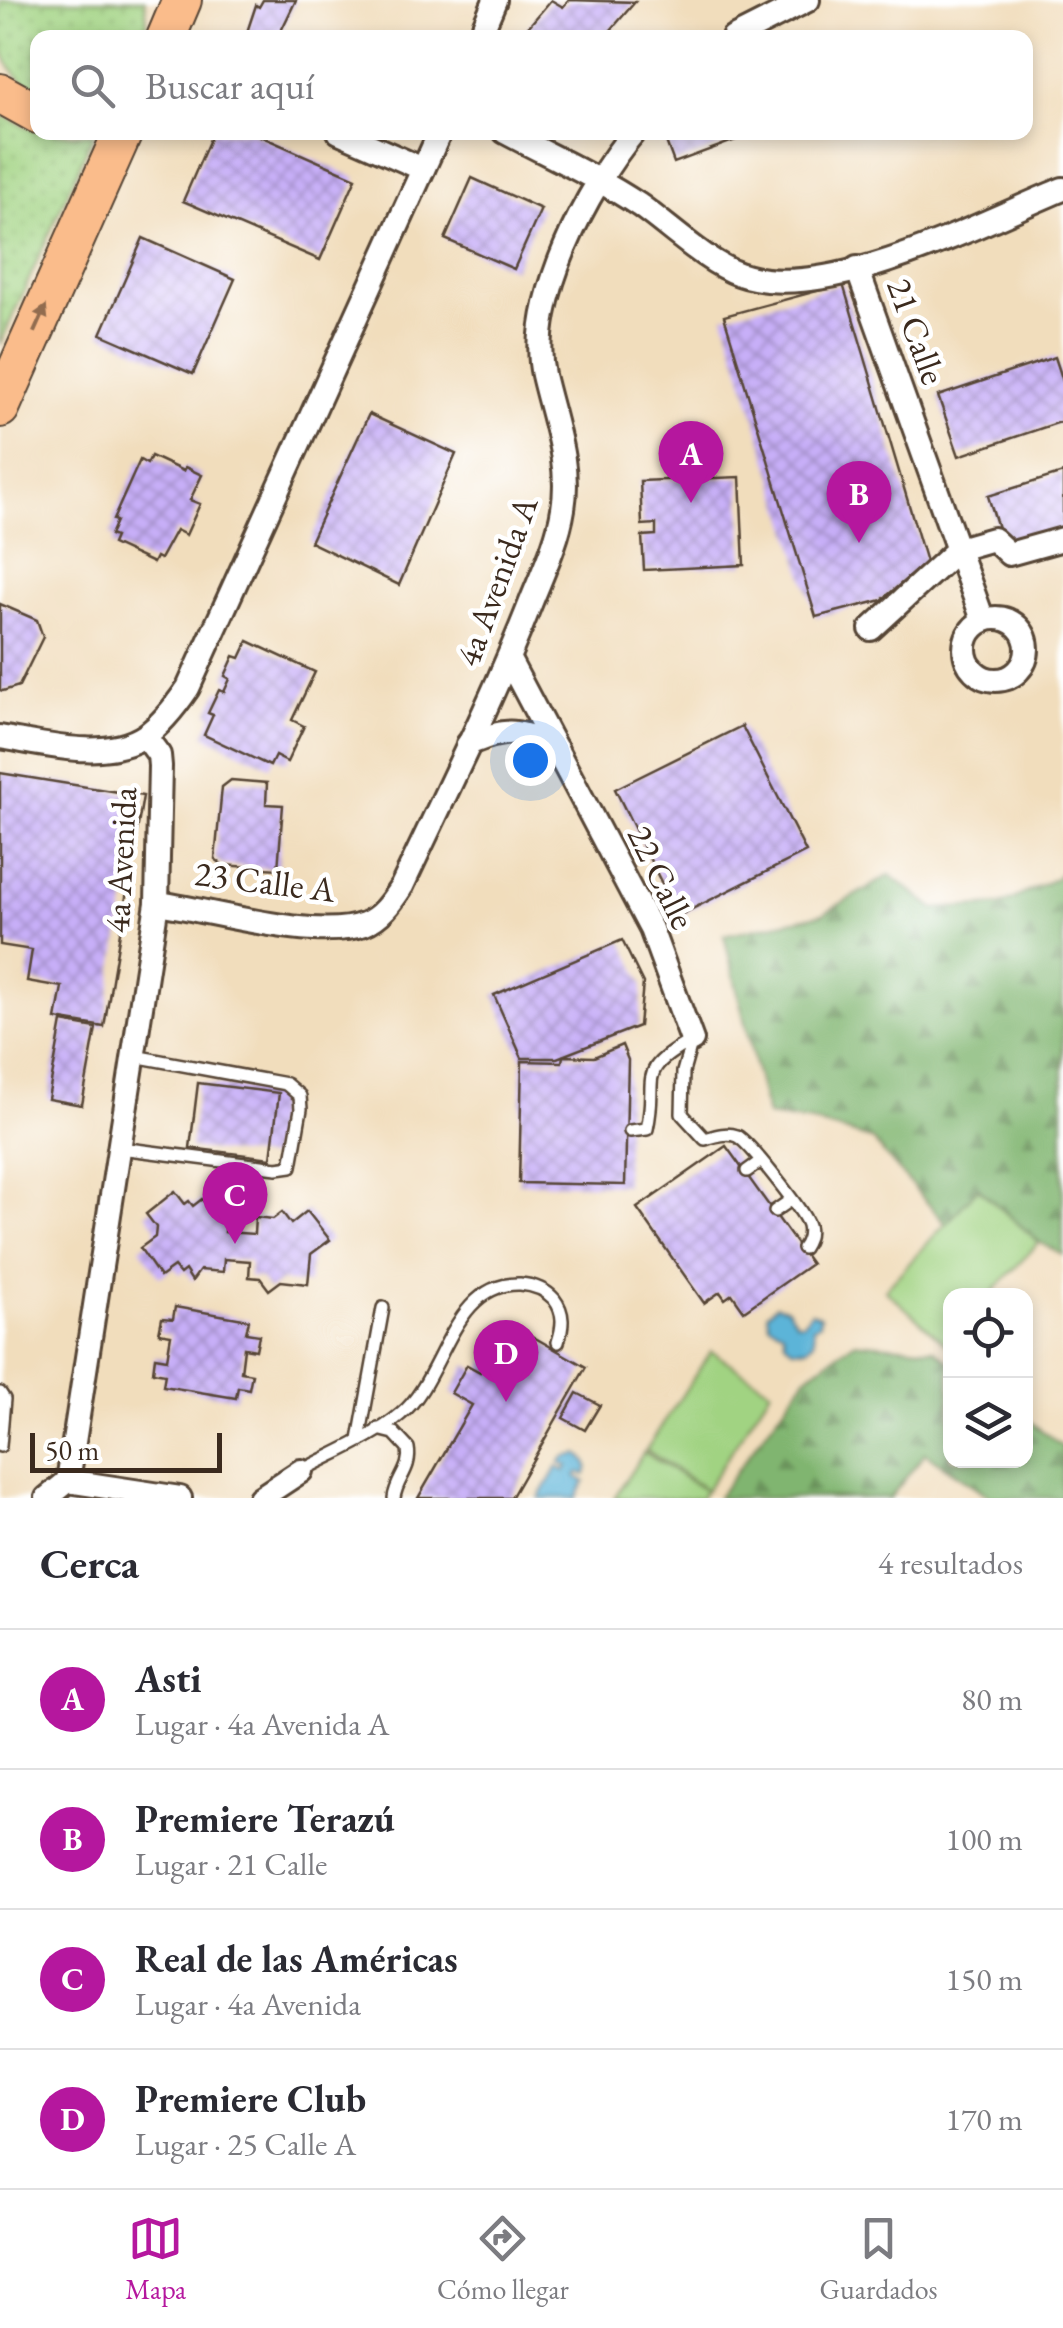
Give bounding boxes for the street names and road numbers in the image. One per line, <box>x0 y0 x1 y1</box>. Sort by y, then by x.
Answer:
street label: 21 Calle <box>877 272 957 390</box>
street label: 4a Avenida A <box>444 489 548 672</box>
street label: 4a Avenida <box>94 786 146 934</box>
street label: 22 Calle <box>618 818 706 936</box>
street label: 23 Calle A <box>192 850 339 912</box>

